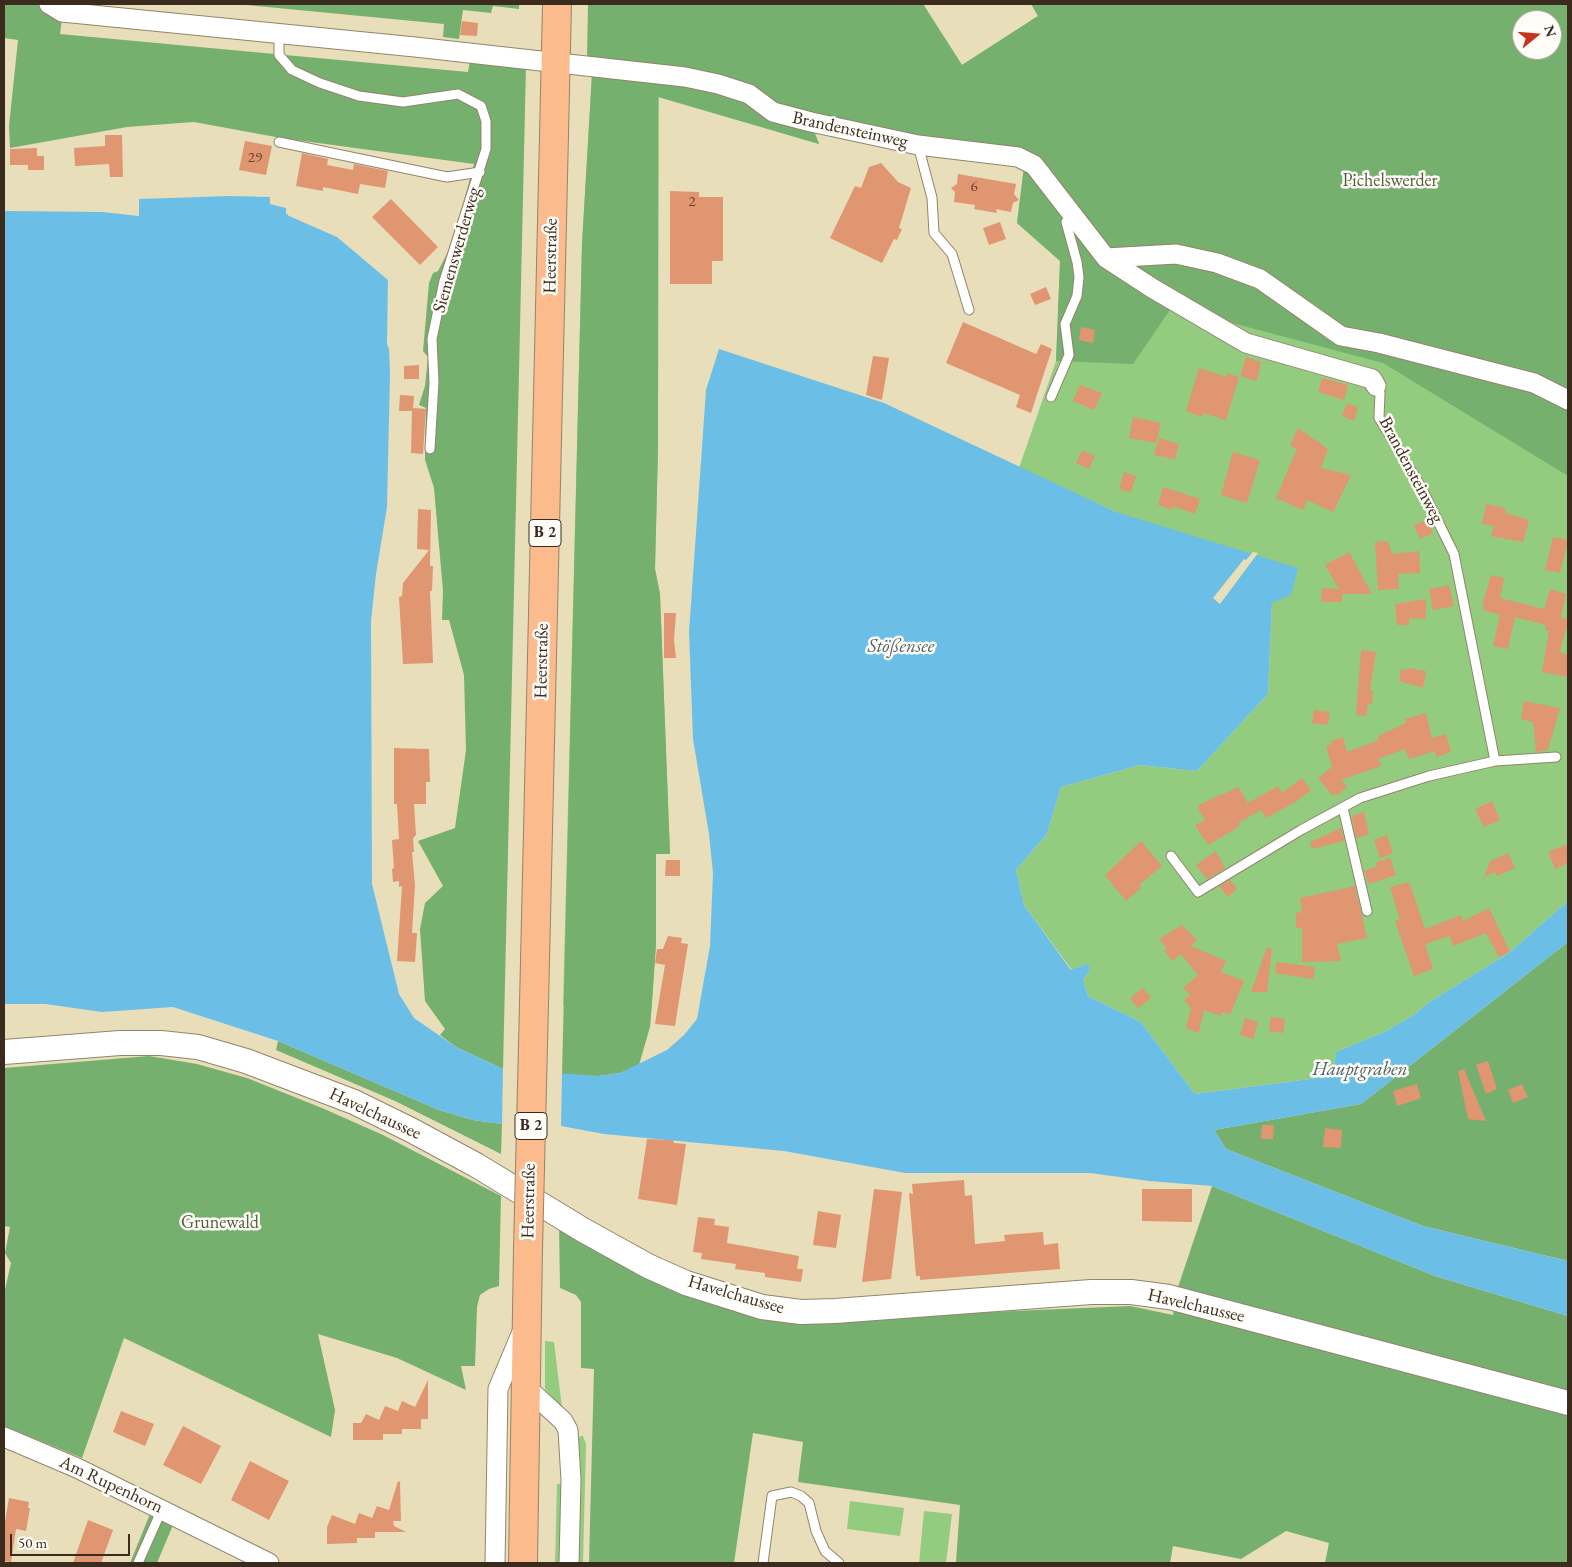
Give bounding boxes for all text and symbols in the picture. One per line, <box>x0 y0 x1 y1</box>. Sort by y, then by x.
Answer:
north arrow <box>1512 10 1562 60</box>
text: N <box>1540 23 1561 39</box>
street label: Brandensteinweg <box>790 107 910 153</box>
house number: 29 <box>248 149 262 167</box>
park label: Pichelswerder <box>1342 170 1438 192</box>
house number: 6 <box>970 178 978 196</box>
street label: Siemenswerderweg <box>429 185 485 315</box>
house number: 2 <box>688 193 696 211</box>
street label: Heerstraße <box>540 218 562 294</box>
street label: Brandensteinweg <box>1374 413 1448 527</box>
road number: B 2 <box>529 520 561 546</box>
street label: Heerstraße <box>531 623 553 699</box>
water label: Stößensee <box>868 636 934 658</box>
water label: Hauptgraben <box>1313 1059 1407 1081</box>
street label: Havelchaussee <box>326 1083 424 1145</box>
road number: B 2 <box>515 1112 547 1140</box>
street label: Heerstraße <box>518 1163 540 1239</box>
park label: Grunewald <box>181 1212 259 1234</box>
street label: Havelchaussee <box>685 1271 787 1319</box>
street label: Havelchaussee <box>1145 1284 1247 1328</box>
street label: Am Rupenhorn <box>56 1452 166 1518</box>
scale bar <box>12 1524 132 1556</box>
text: 50 m <box>18 1533 47 1552</box>

